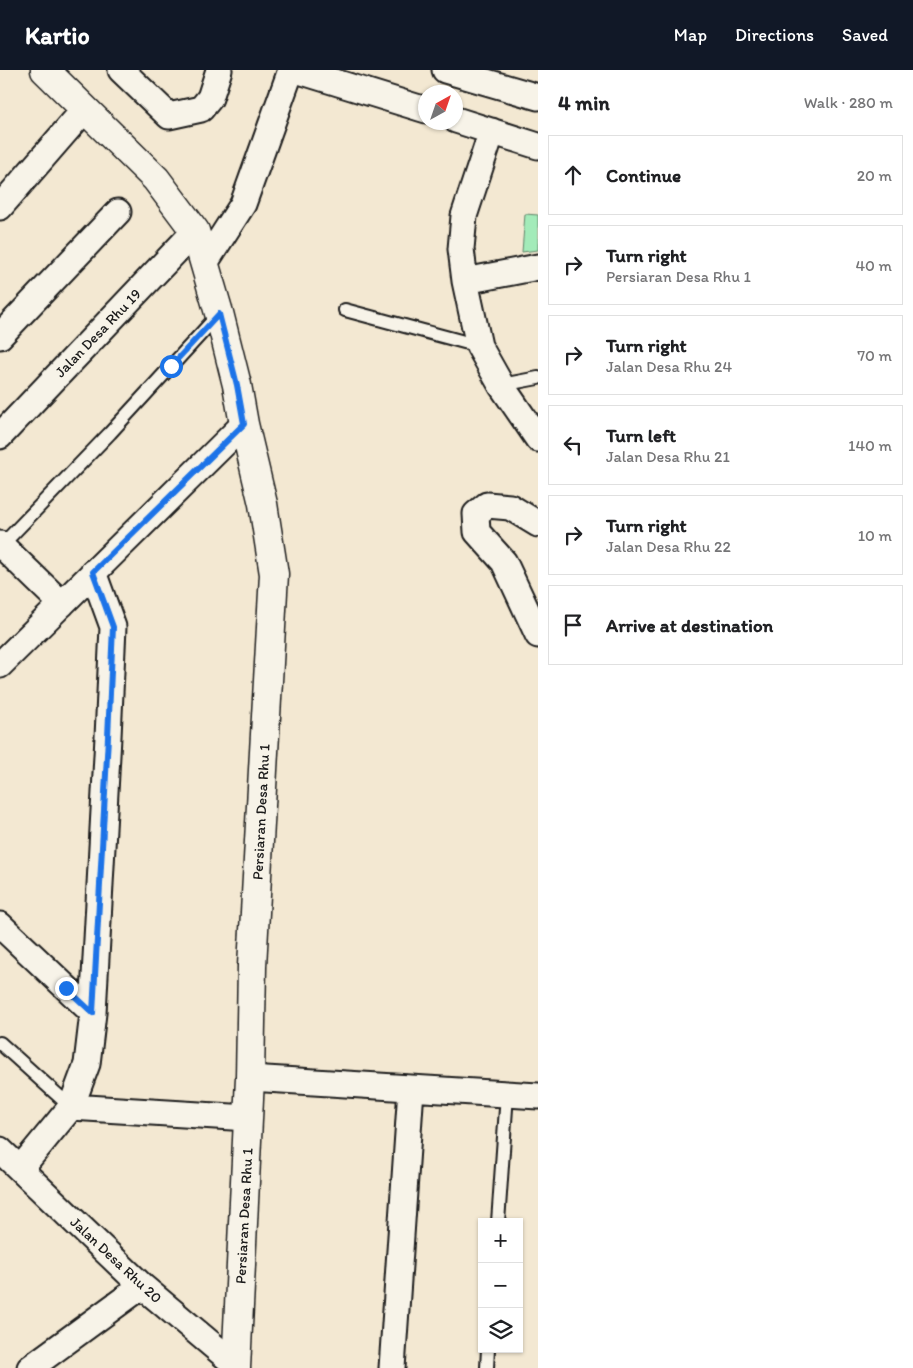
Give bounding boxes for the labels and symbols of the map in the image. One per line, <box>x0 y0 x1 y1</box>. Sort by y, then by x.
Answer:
north arrow <box>418 85 463 130</box>
street label: Jalan Desa Rhu 19 <box>51 285 145 381</box>
route start <box>160 355 183 378</box>
street label: Persiaran Desa Rhu 1 <box>248 744 274 880</box>
route end <box>55 977 78 1000</box>
street label: Persiaran Desa Rhu 1 <box>231 1148 257 1284</box>
street label: Jalan Desa Rhu 20 <box>67 1213 165 1307</box>

